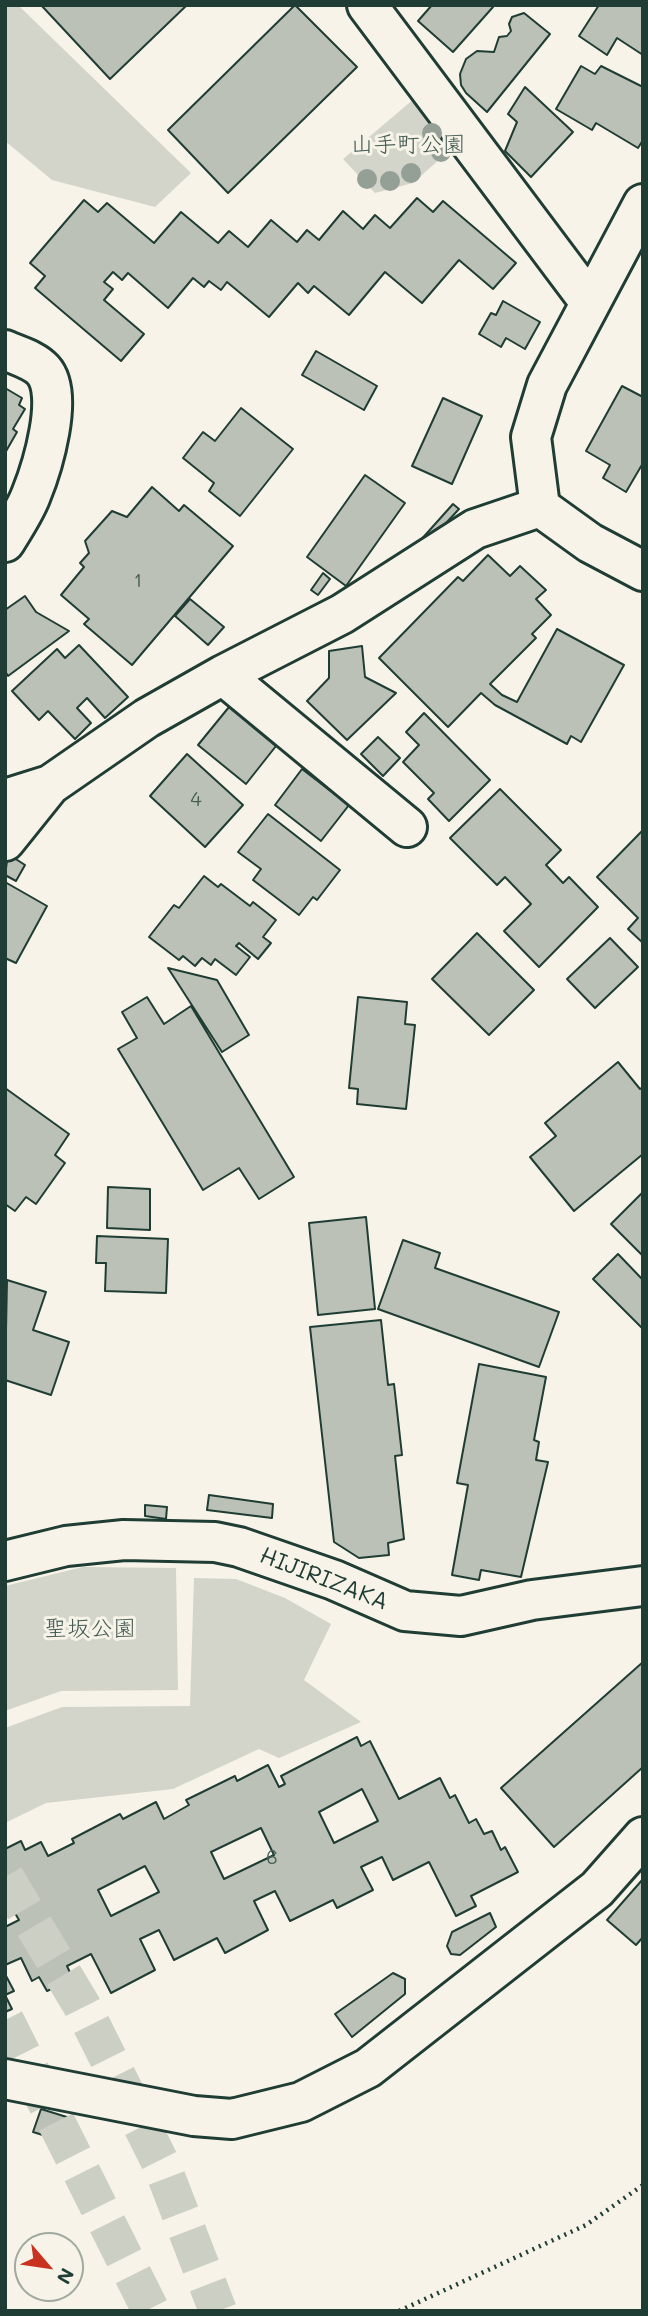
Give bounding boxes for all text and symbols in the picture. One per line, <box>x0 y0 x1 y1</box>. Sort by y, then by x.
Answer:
park label: 山手町公園 <box>351 131 465 159</box>
house number: 1 <box>134 570 142 592</box>
house number: 4 <box>190 789 202 811</box>
street label: HIJIRIZAKA <box>256 1542 392 1616</box>
park label: 聖坂公園 <box>44 1615 136 1643</box>
house number: 6 <box>266 1847 278 1869</box>
north arrow <box>14 2232 84 2302</box>
text: N <box>52 2264 80 2289</box>

